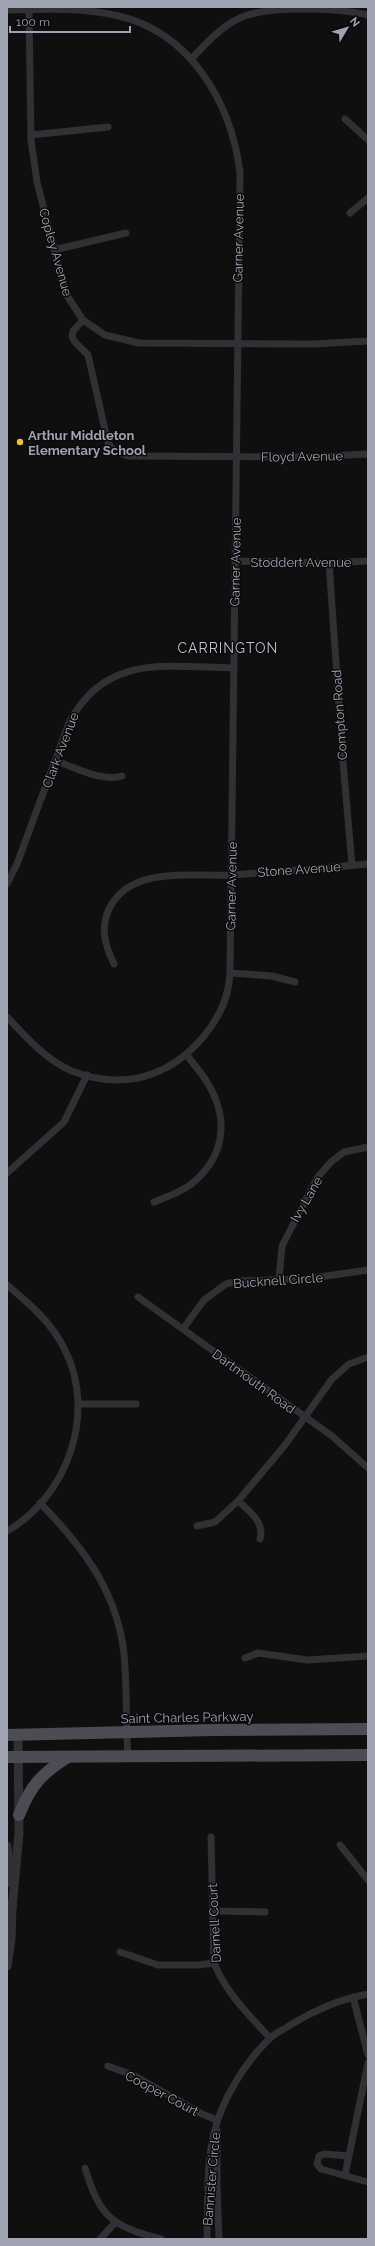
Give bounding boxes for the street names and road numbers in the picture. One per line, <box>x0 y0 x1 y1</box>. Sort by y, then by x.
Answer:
street label: Garner Avenue <box>230 193 247 283</box>
street label: Copley Avenue <box>36 206 75 298</box>
street label: Floyd Avenue <box>261 448 344 465</box>
street label: Garner Avenue <box>227 517 244 607</box>
street label: Stoddert Avenue <box>250 555 352 570</box>
street label: Compton Road <box>329 669 350 761</box>
street label: Clark Avenue <box>39 710 82 790</box>
street label: Garner Avenue <box>223 841 240 931</box>
street label: Stone Avenue <box>257 859 342 880</box>
street label: Ivy Lane <box>287 1174 326 1225</box>
street label: Bucknell Circle <box>233 1270 324 1291</box>
street label: Dartmouth Road <box>209 1346 298 1417</box>
street label: Saint Charles Parkway <box>120 1709 254 1726</box>
street label: Darnell Court <box>205 1882 224 1963</box>
street label: Cooper Court <box>123 2068 202 2119</box>
street label: Bannister Circle <box>200 2131 223 2226</box>

